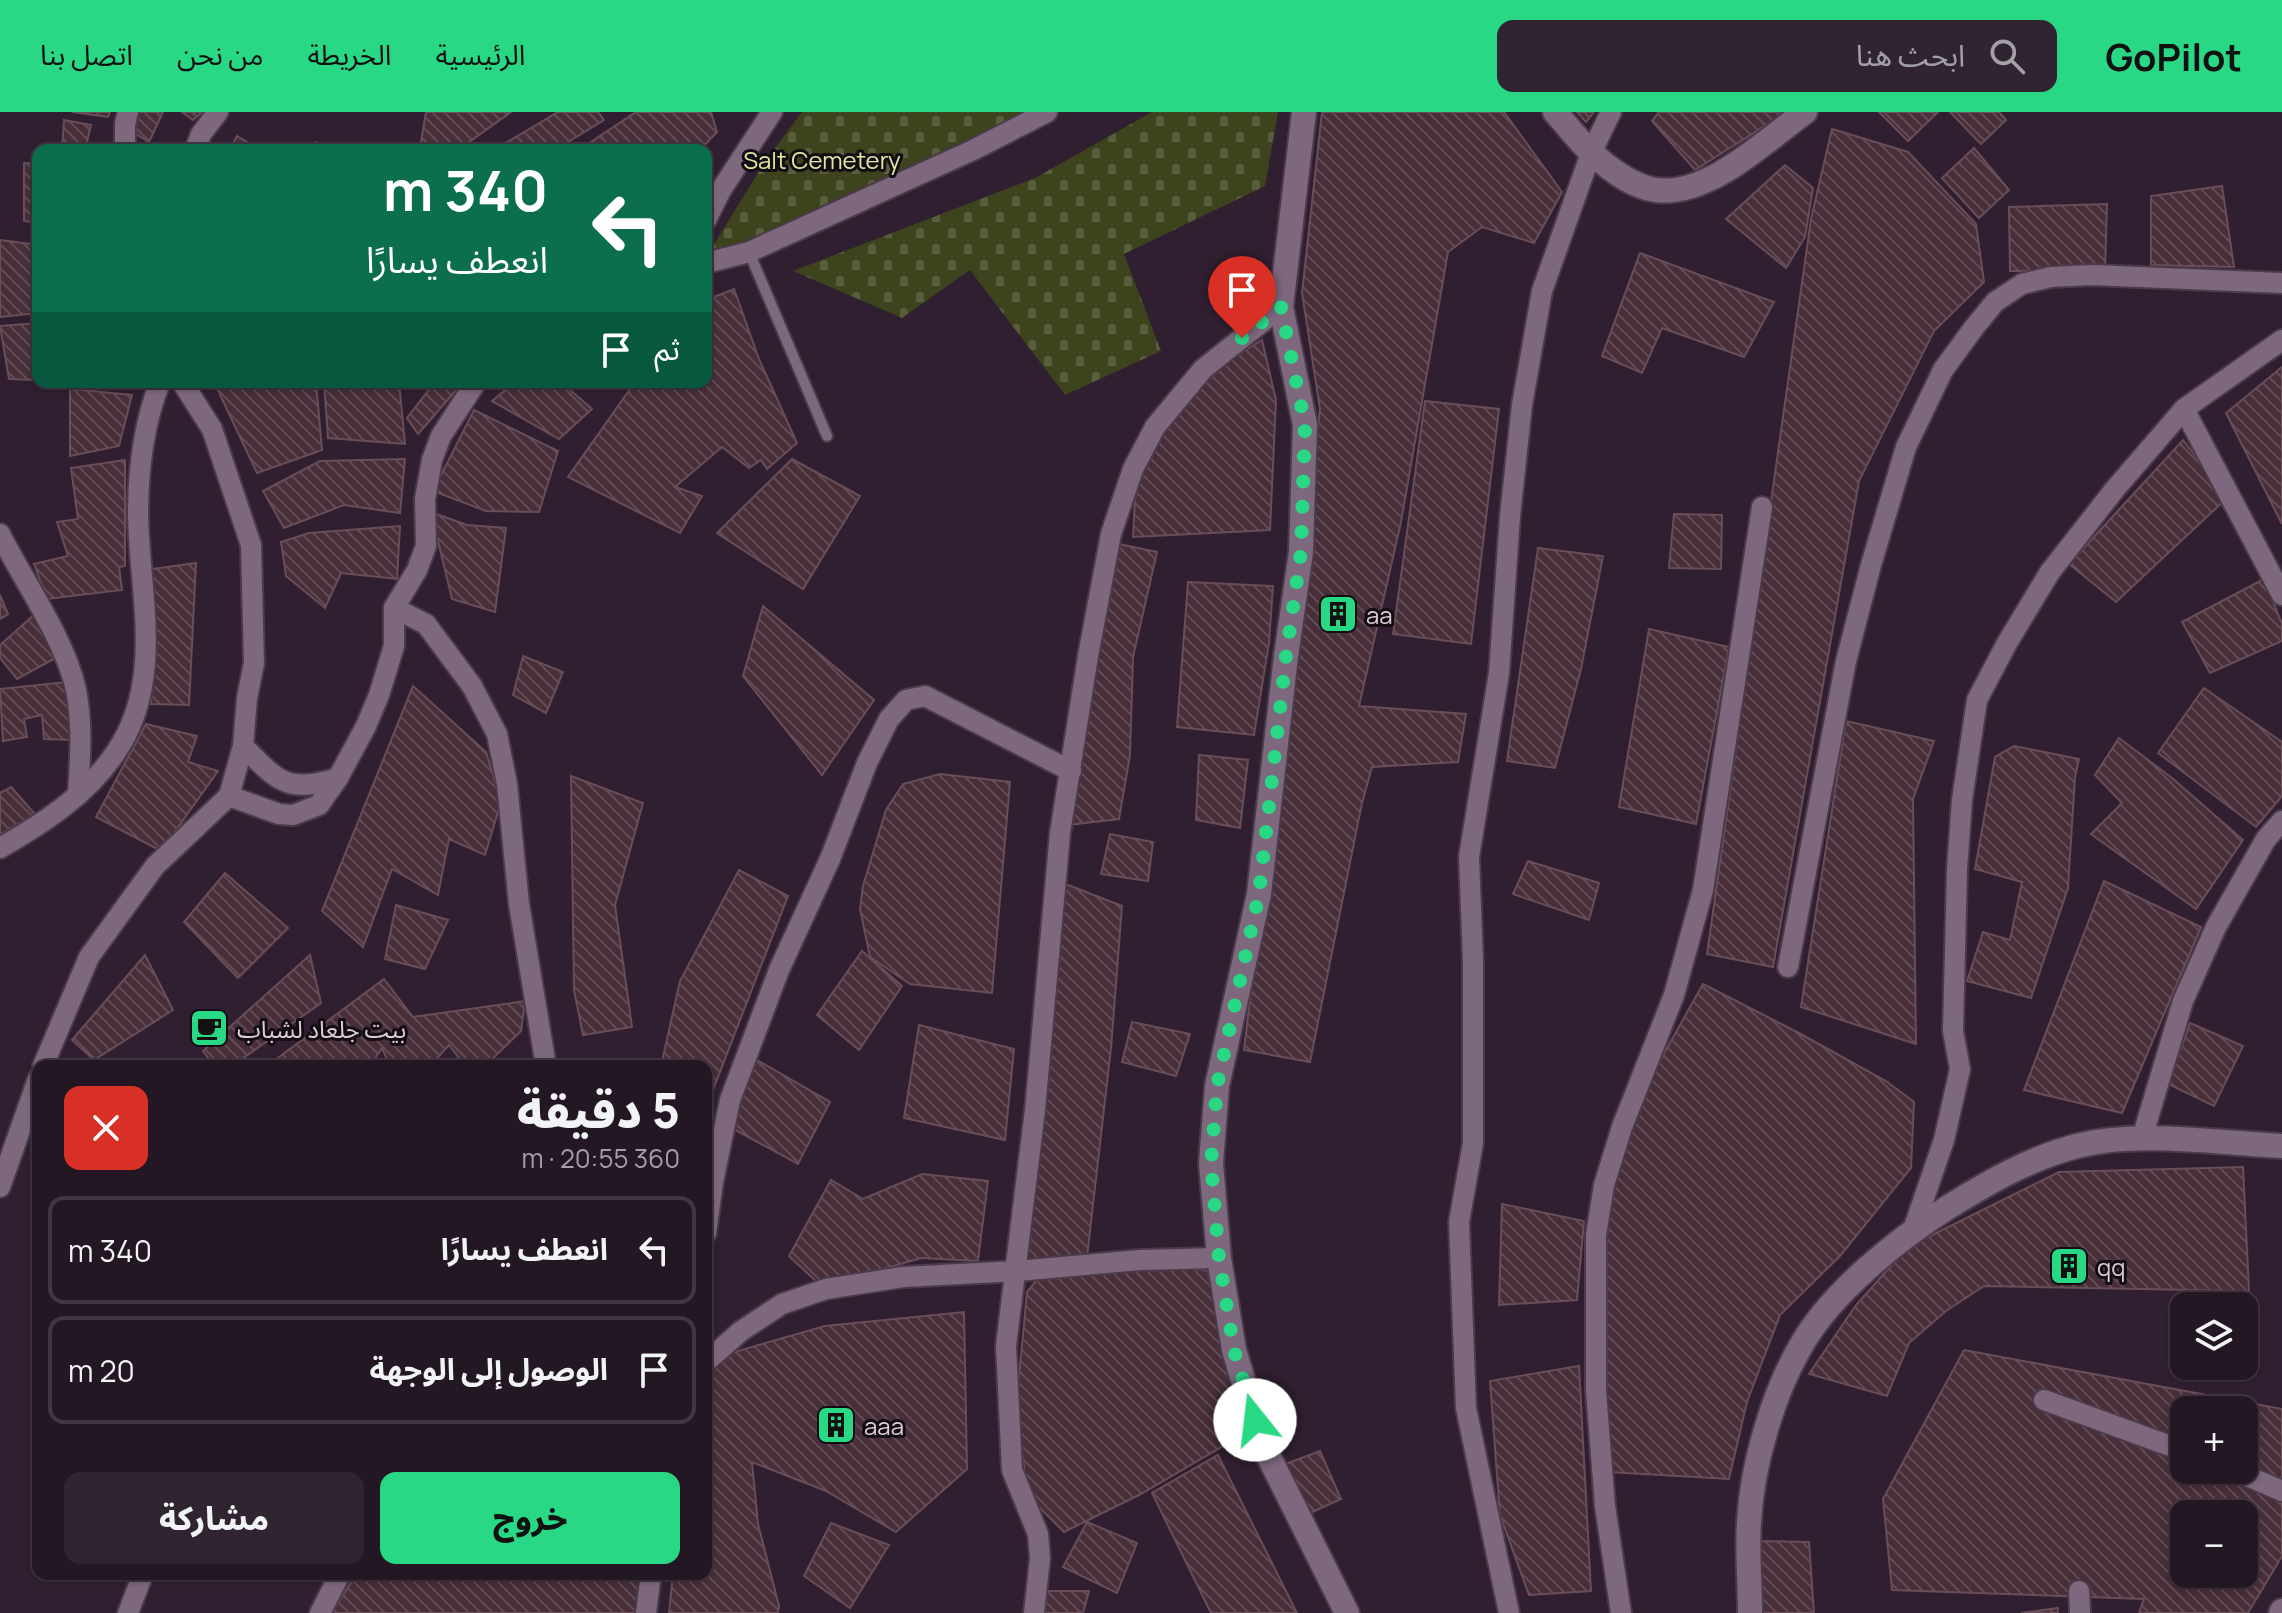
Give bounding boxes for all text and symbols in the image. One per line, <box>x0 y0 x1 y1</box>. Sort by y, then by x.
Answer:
search box <box>1497 20 2057 92</box>
text: GoPilot <box>2105 30 2242 82</box>
text: ابحث هنا <box>1856 34 1965 75</box>
icon: search <box>1985 34 2029 78</box>
text: اتصل بنا <box>40 35 133 73</box>
text: من نحن <box>177 35 264 73</box>
text: الخريطة <box>308 35 391 73</box>
text: الرئيسية <box>435 35 525 73</box>
park label: Salt Cemetery <box>743 143 901 176</box>
text: 340 m <box>383 151 548 228</box>
icon: left <box>576 176 680 280</box>
text: انعطف يسارًا <box>366 235 548 284</box>
pin <box>1208 256 1276 338</box>
icon: arrive <box>1220 268 1264 312</box>
icon: arrive <box>594 328 638 372</box>
text: ثم <box>654 328 680 369</box>
building icon: aa <box>1317 593 1359 635</box>
place label: aa <box>1366 598 1393 631</box>
cafe icon: بيت جلعاد لشباب <box>188 1007 230 1049</box>
place label: بيت جلعاد لشباب <box>237 1012 406 1045</box>
text: 5 دقيقة <box>517 1077 680 1142</box>
button: close <box>64 1086 148 1170</box>
text: 360 m · 20:55 <box>522 1140 680 1176</box>
text: انعطف يسارًا <box>441 1228 608 1269</box>
icon: left <box>632 1228 676 1272</box>
text: 340 m <box>68 1230 152 1271</box>
building icon: qq <box>2048 1245 2090 1287</box>
place label: qq <box>2097 1250 2125 1283</box>
map controls <box>2170 1292 2258 1588</box>
button: layers <box>2170 1292 2258 1380</box>
text: الوصول إلى الوجهة <box>369 1348 608 1389</box>
icon: arrive <box>632 1348 676 1392</box>
text: 20 m <box>68 1350 135 1391</box>
position arrow <box>1213 1378 1297 1462</box>
button: + <box>2170 1396 2258 1484</box>
building icon: aaa <box>815 1404 857 1446</box>
place label: aaa <box>864 1409 904 1442</box>
button: مشاركة <box>64 1472 364 1564</box>
button: خروج <box>380 1472 680 1564</box>
button: − <box>2170 1500 2258 1588</box>

